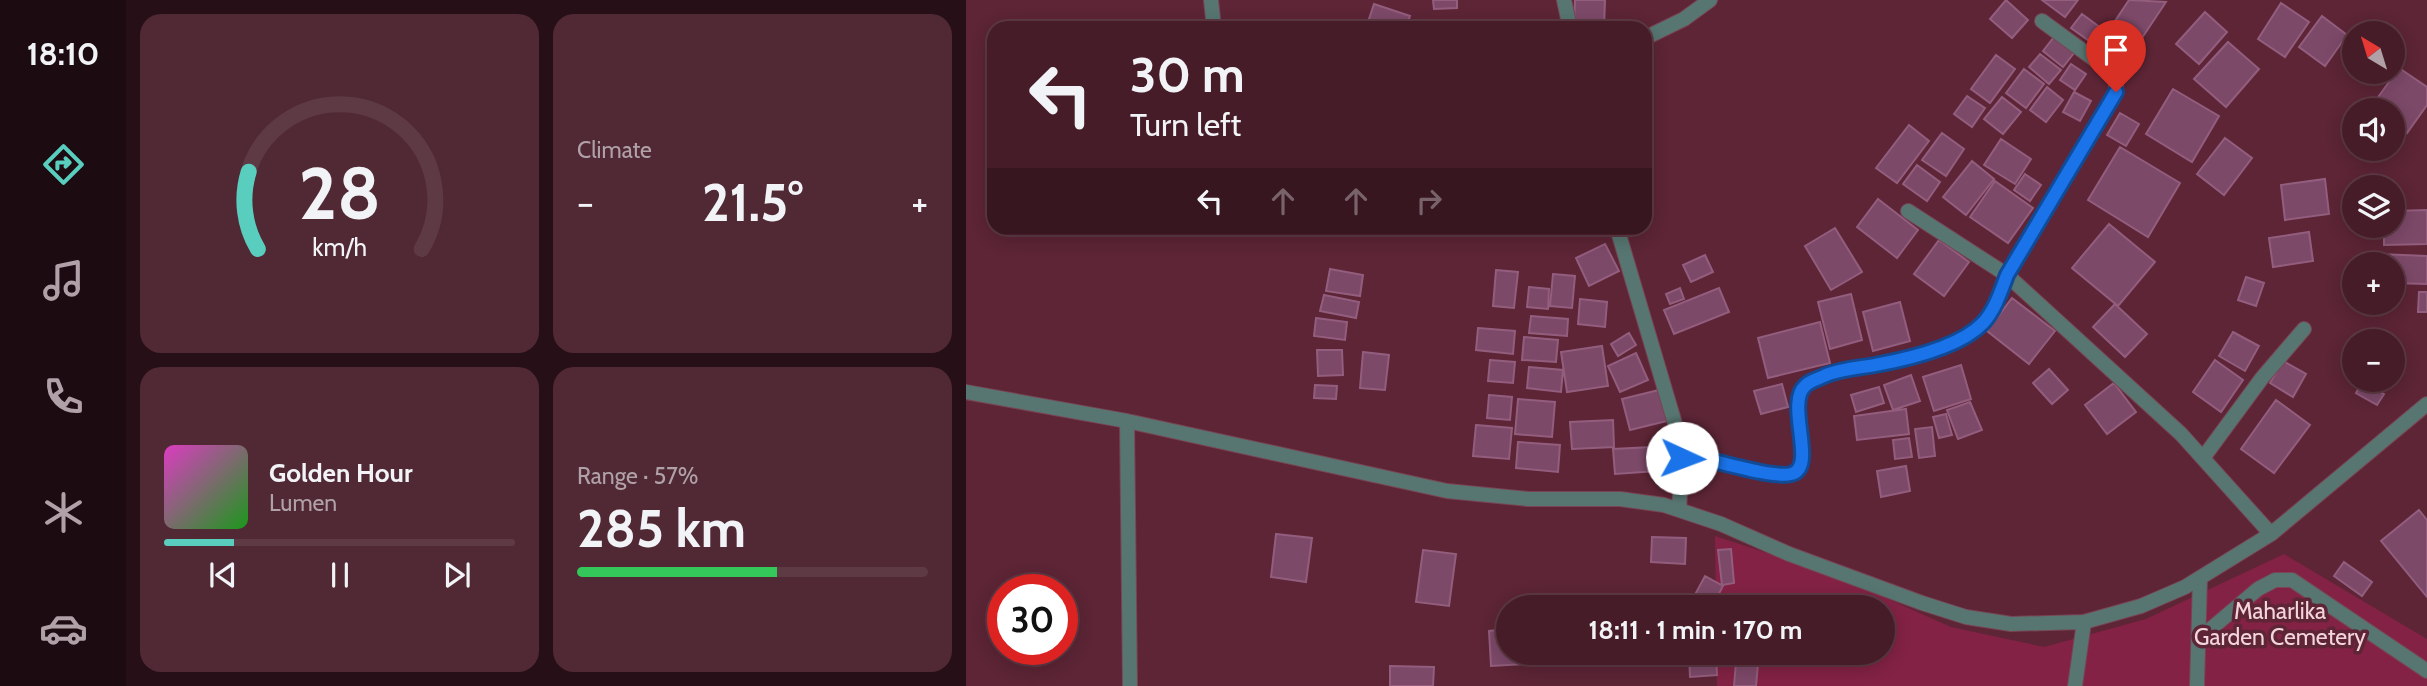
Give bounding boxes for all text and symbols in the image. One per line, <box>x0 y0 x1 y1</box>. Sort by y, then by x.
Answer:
pin <box>2086 20 2146 92</box>
north arrow <box>2342 21 2404 84</box>
map controls <box>2342 21 2405 392</box>
icon: arrive <box>2097 31 2135 69</box>
text: 18:10 <box>27 34 99 73</box>
text: 30 m <box>1130 45 1245 104</box>
icon: left <box>1015 49 1106 140</box>
button: sound <box>2342 98 2405 161</box>
text: Turn left <box>1130 105 1241 144</box>
text: Climate <box>577 136 652 164</box>
icon: directions <box>39 140 88 189</box>
text: 28 <box>298 150 381 238</box>
text: 21.5° <box>702 171 803 234</box>
button: layers <box>2342 175 2405 238</box>
text: − <box>577 179 594 226</box>
text: + <box>911 179 928 226</box>
icon: left <box>1191 182 1229 220</box>
icon: ahead <box>1264 182 1302 220</box>
icon: ahead <box>1337 182 1375 220</box>
icon: right <box>1410 182 1448 220</box>
text: km/h <box>312 232 367 262</box>
button: + <box>2342 252 2405 315</box>
icon: music <box>39 256 88 305</box>
button: − <box>2342 329 2405 392</box>
icon: phone <box>39 372 88 421</box>
position arrow <box>1645 421 1719 495</box>
text: Golden Hour <box>269 457 412 489</box>
text: Range · 57% <box>577 462 698 490</box>
icon: climate <box>39 488 88 537</box>
text: Lumen <box>269 489 337 517</box>
text: 285 km <box>577 497 746 560</box>
icon: previous <box>204 556 242 594</box>
icon: pause <box>321 556 359 594</box>
icon: next <box>438 556 476 594</box>
speed limit sign: 30 <box>987 574 1078 665</box>
park label: Maharlika Garden Cemetery <box>2194 597 2366 651</box>
icon: car <box>39 604 88 653</box>
text: 18:11 · 1 min · 170 m <box>1589 614 1802 646</box>

